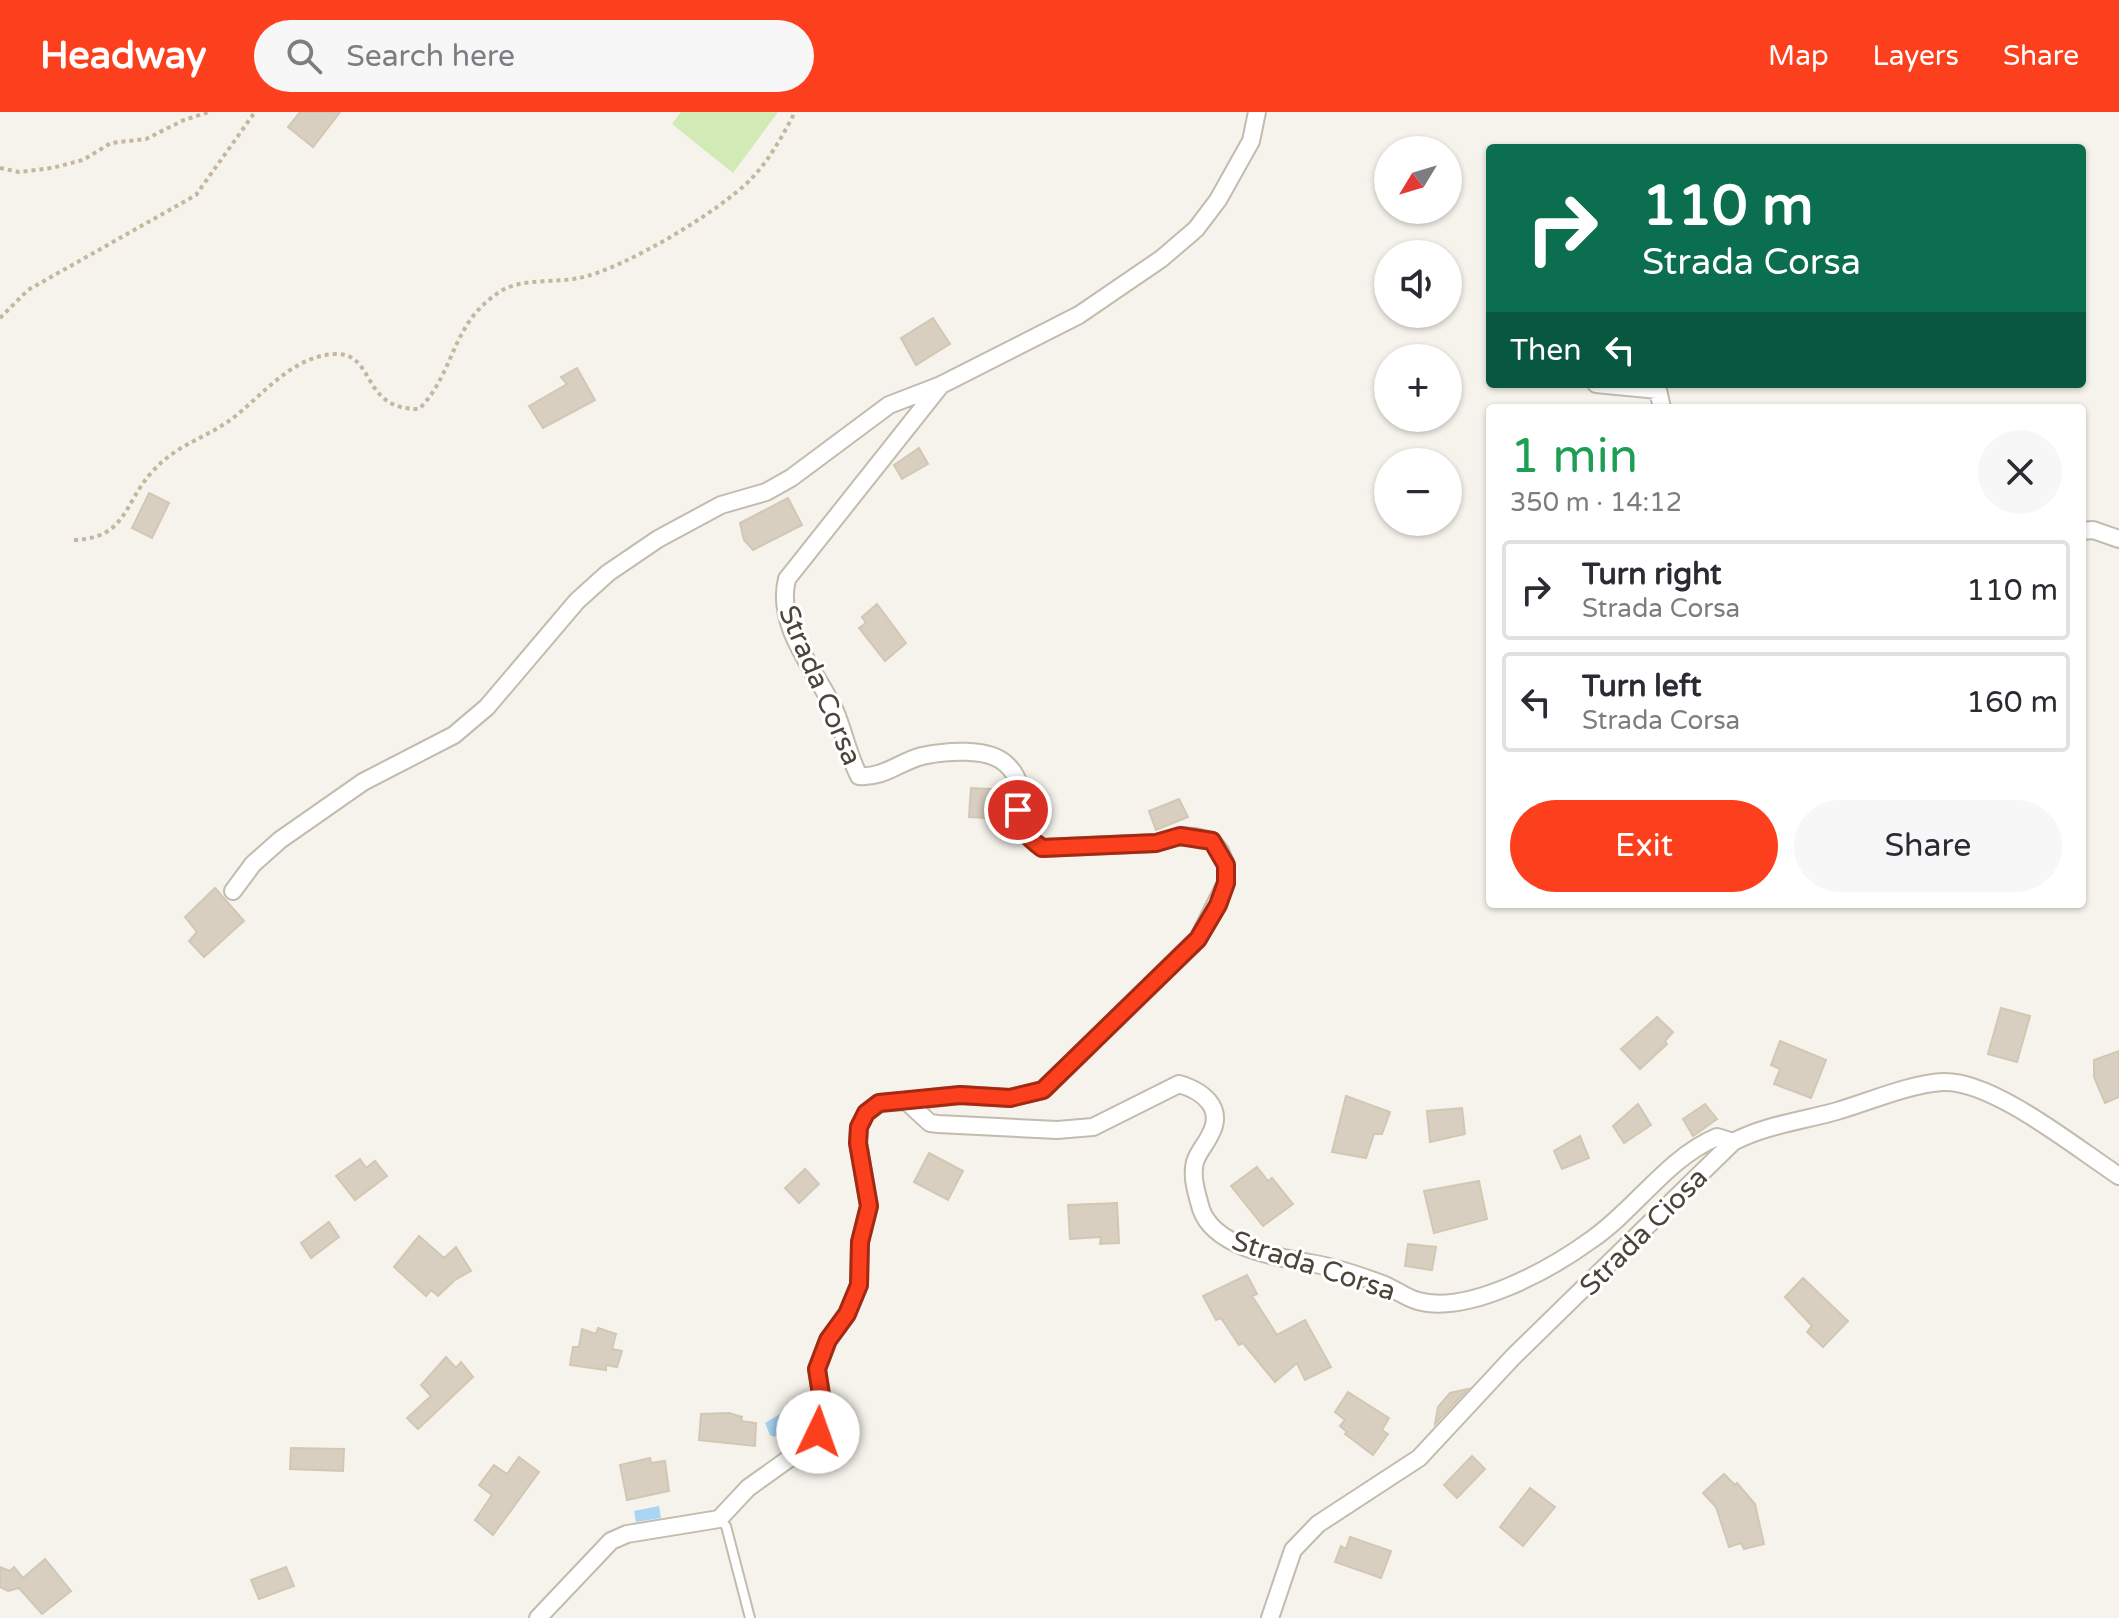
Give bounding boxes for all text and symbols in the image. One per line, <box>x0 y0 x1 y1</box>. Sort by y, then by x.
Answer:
search box <box>254 20 814 92</box>
text: Headway <box>40 33 206 79</box>
icon: search <box>282 34 326 78</box>
text: Search here <box>346 38 515 75</box>
text: Map <box>1768 39 1829 73</box>
text: Layers <box>1873 39 1959 73</box>
text: Share <box>2003 39 2079 73</box>
north arrow <box>1374 136 1462 224</box>
map controls <box>1374 136 1462 536</box>
text: 110 m <box>1642 173 1813 240</box>
icon: right <box>1510 176 1614 280</box>
button: sound <box>1374 240 1462 328</box>
text: Strada Corsa <box>1642 241 1861 284</box>
icon: left <box>1598 328 1642 372</box>
text: Then <box>1510 332 1582 369</box>
button: + <box>1374 344 1462 432</box>
text: 1 min <box>1510 428 1638 486</box>
button: close <box>1978 430 2062 514</box>
button: − <box>1374 448 1462 536</box>
text: 350 m · 14:12 <box>1510 487 1682 518</box>
text: Turn right <box>1582 556 1722 593</box>
icon: right <box>1514 568 1558 612</box>
text: 110 m <box>1966 572 2058 609</box>
text: Strada Corsa <box>1582 593 1740 624</box>
street label: Strada Corsa <box>771 600 869 770</box>
text: Turn left <box>1582 668 1701 705</box>
icon: left <box>1514 680 1558 724</box>
text: 160 m <box>1966 684 2058 721</box>
text: Strada Corsa <box>1582 705 1740 736</box>
pin <box>984 776 1052 844</box>
icon: arrive <box>996 788 1040 832</box>
button: Exit <box>1510 800 1778 892</box>
button: Share <box>1794 800 2062 892</box>
street label: Strada Ciosa <box>1573 1161 1715 1303</box>
street label: Strada Corsa <box>1227 1223 1400 1308</box>
position arrow <box>776 1390 860 1474</box>

